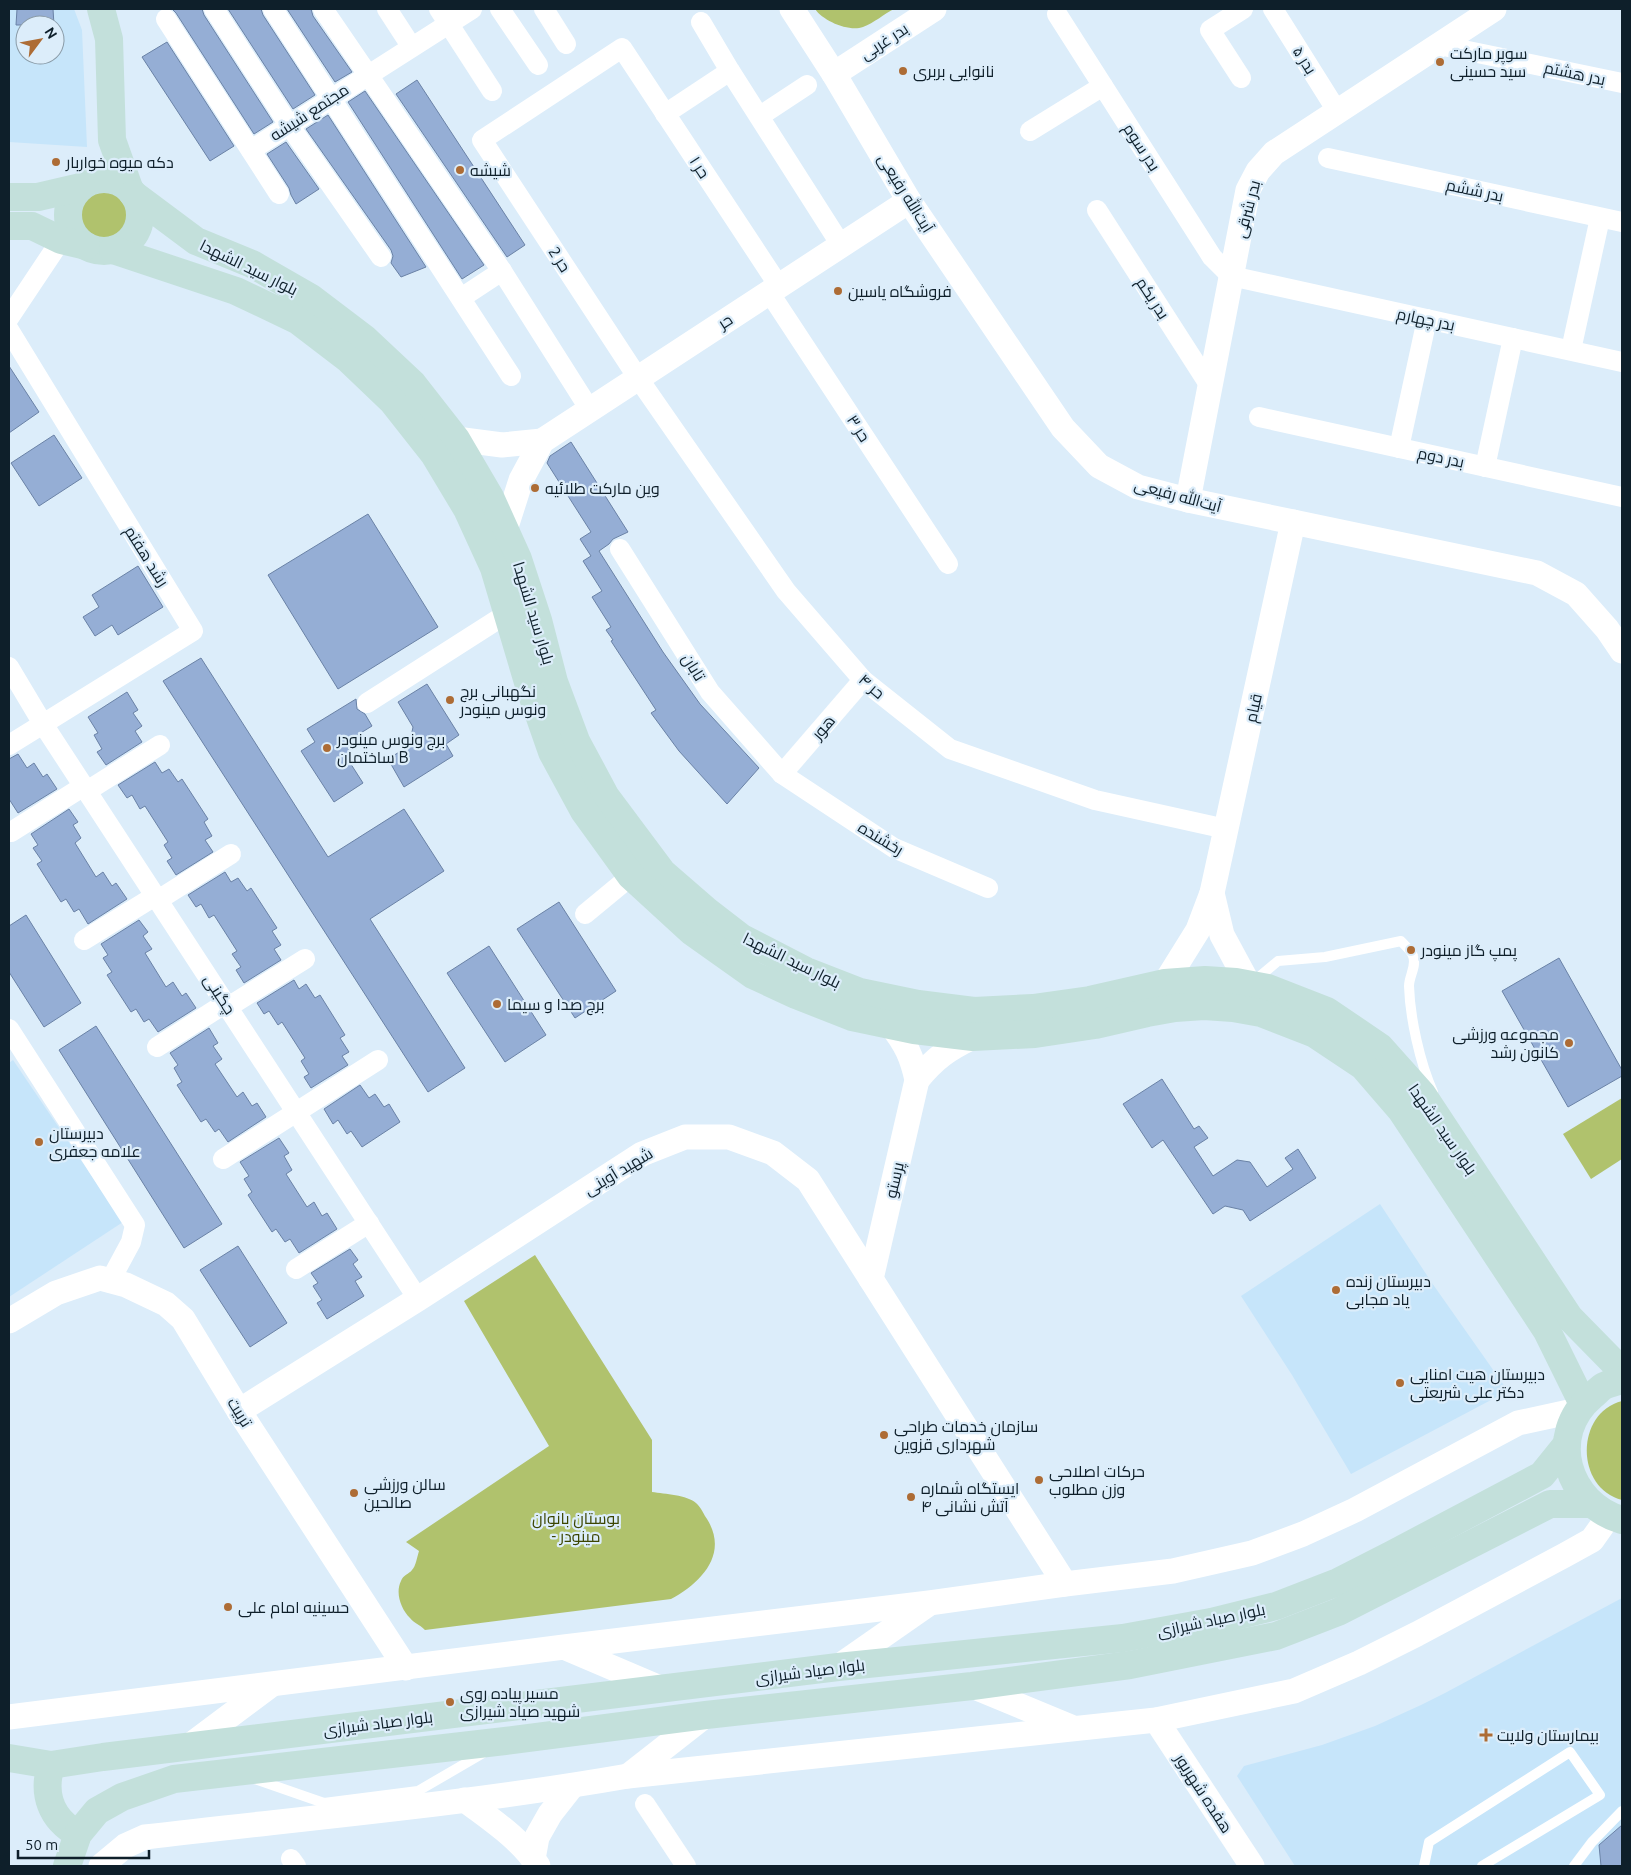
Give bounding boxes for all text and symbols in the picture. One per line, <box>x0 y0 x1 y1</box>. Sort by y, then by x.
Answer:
north arrow <box>15 15 65 65</box>
street label: بدر غربی <box>857 19 912 65</box>
text: N <box>41 24 61 42</box>
street label: بدر ۵ <box>1289 43 1320 78</box>
place label: سوپر مارکت سید حسینی <box>1450 44 1528 82</box>
marker: سوپر مارکت سید حسینی <box>1434 56 1446 68</box>
street label: بدر هشتم <box>1542 58 1607 91</box>
place label: نانوایی بربری <box>913 62 994 82</box>
marker: نانوایی بربری <box>897 65 909 77</box>
street label: مجتمع شیشه <box>266 80 353 147</box>
street label: بدر سوم <box>1117 120 1164 176</box>
street label: آیت‌الله رفیعی <box>873 150 939 237</box>
place label: دکه میوه خواربار <box>65 153 174 172</box>
street label: حر ۱ <box>686 153 714 182</box>
marker: دکه میوه خواربار <box>50 156 62 168</box>
place label: شیشه <box>470 161 511 180</box>
marker: شیشه <box>454 164 466 176</box>
street label: بدر ششم <box>1444 175 1505 208</box>
street label: بدر شرقی <box>1231 178 1265 240</box>
street label: بلوار سید الشهدا <box>196 236 301 300</box>
street label: حر 2 <box>544 243 575 276</box>
street label: بدر یکم <box>1130 274 1173 324</box>
place label: فروشگاه یاسین <box>848 282 952 302</box>
marker: فروشگاه یاسین <box>832 285 844 297</box>
street label: بدر چهارم <box>1395 304 1457 337</box>
street label: حر <box>714 310 736 334</box>
street label: حر ۳ <box>843 411 874 445</box>
street label: بدر دوم <box>1415 443 1466 474</box>
street label: آیت‌الله رفیعی <box>1132 474 1224 517</box>
place label: وین مارکت طلائیه <box>545 479 660 499</box>
marker: وین مارکت طلائیه <box>529 482 541 494</box>
street label: رشد هفتم <box>119 522 173 591</box>
street label: بلوار سید الشهدا <box>508 559 558 667</box>
street label: تابان <box>677 650 710 686</box>
street label: حر ۴ <box>855 670 888 703</box>
place label: نگهبانی برج ونوس مینودر <box>459 682 546 720</box>
street label: قیام <box>1241 692 1268 725</box>
marker: نگهبانی برج ونوس مینودر <box>444 694 456 706</box>
street label: هور <box>807 711 839 744</box>
place label: برج ونوس مینودر ساختمان B <box>336 730 445 768</box>
marker: برج ونوس مینودر ساختمان B <box>321 742 333 754</box>
street label: رخشنده <box>855 818 907 859</box>
street label: بلوار سید الشهدا <box>739 929 844 993</box>
place label: پمپ گاز مینودر <box>1420 941 1518 962</box>
marker: پمپ گاز مینودر <box>1405 944 1417 956</box>
street label: چگینی <box>198 971 239 1019</box>
place label: برج صدا و سیما <box>507 995 605 1016</box>
marker: برج صدا و سیما <box>491 998 503 1010</box>
place label: مجموعه ورزشی کانون رشد <box>1452 1025 1559 1063</box>
marker: مجموعه ورزشی کانون رشد <box>1563 1037 1575 1049</box>
street label: بلوار سید الشهدا <box>1403 1080 1481 1179</box>
place label: دبیرستان علامه جعفری <box>49 1124 141 1162</box>
marker: دبیرستان علامه جعفری <box>33 1136 45 1148</box>
street label: شهید آوینی <box>580 1143 657 1200</box>
street label: پرستو <box>881 1160 910 1200</box>
place label: دبیرستان زنده یاد مجابی <box>1346 1272 1431 1310</box>
marker: دبیرستان زنده یاد مجابی <box>1330 1284 1342 1296</box>
place label: دبیرستان هیت امنایی دکتر علی شریعتی <box>1410 1365 1545 1403</box>
marker: دبیرستان هیت امنایی دکتر علی شریعتی <box>1394 1377 1406 1389</box>
street label: تربیت <box>223 1394 256 1431</box>
place label: سازمان خدمات طراحی شهرداری قزوین <box>894 1417 1038 1455</box>
marker: سازمان خدمات طراحی شهرداری قزوین <box>878 1429 890 1441</box>
place label: حرکات اصلاحی وزن مطلوب <box>1049 1462 1145 1500</box>
marker: حرکات اصلاحی وزن مطلوب <box>1033 1474 1045 1486</box>
place label: سالن ورزشی صالحین <box>364 1475 446 1513</box>
place label: ایستگاه شماره ۴ آتش نشانی <box>921 1479 1019 1517</box>
marker: سالن ورزشی صالحین <box>348 1487 360 1499</box>
marker: ایستگاه شماره ۴ آتش نشانی <box>905 1491 917 1503</box>
park label: بوستان بانوان - مینودر <box>532 1509 620 1546</box>
place label: حسینیه امام علی <box>238 1598 349 1619</box>
street label: بلوار صیاد شیرازی <box>1155 1600 1267 1642</box>
marker: حسینیه امام علی <box>222 1601 234 1613</box>
street label: بلوار صیاد شیرازی <box>754 1655 866 1689</box>
place label: مسیر پیاده روی شهید صیاد شیرازی <box>460 1684 580 1722</box>
marker: مسیر پیاده روی شهید صیاد شیرازی <box>444 1696 456 1708</box>
street label: بلوار صیاد شیرازی <box>322 1707 434 1741</box>
place label: بیمارستان ولایت <box>1497 1726 1599 1746</box>
marker: بیمارستان ولایت <box>1479 1728 1493 1742</box>
street label: هفده شهریور <box>1169 1749 1236 1837</box>
scale bar <box>18 1828 149 1860</box>
text: 50 m <box>25 1836 58 1853</box>

